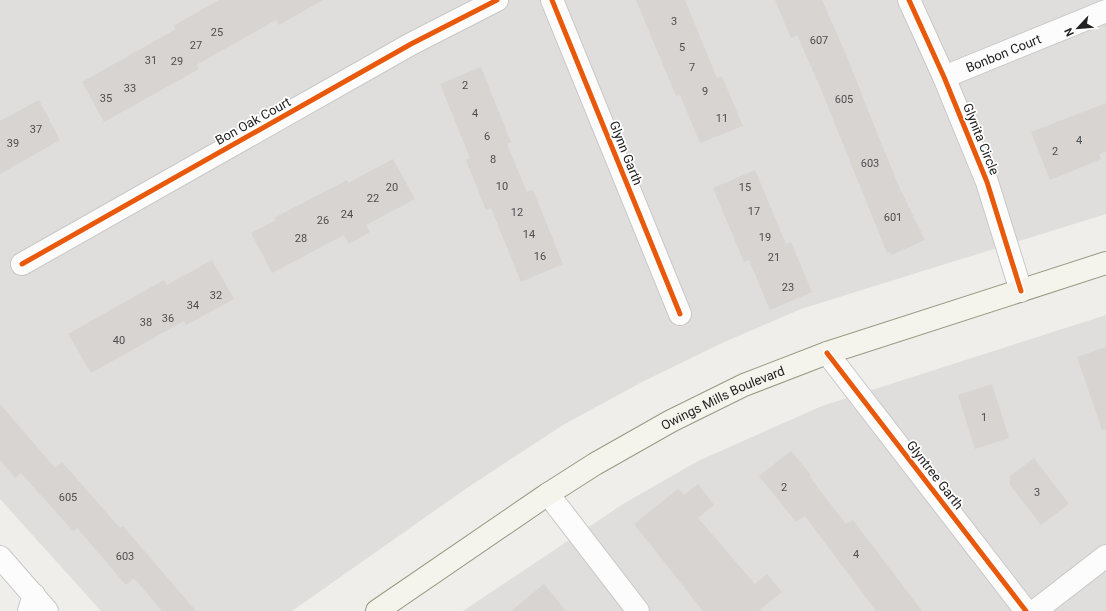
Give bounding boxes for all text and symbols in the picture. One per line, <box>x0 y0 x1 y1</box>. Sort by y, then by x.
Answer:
north arrow <box>1058 8 1098 48</box>
house number: 3 <box>671 15 677 28</box>
house number: 25 <box>211 26 223 39</box>
text: N <box>1062 26 1077 39</box>
street label: Bonbon Court <box>963 31 1043 75</box>
house number: 607 <box>810 34 828 47</box>
house number: 27 <box>190 39 202 52</box>
house number: 5 <box>679 41 685 54</box>
house number: 31 <box>145 54 157 67</box>
house number: 29 <box>171 55 183 68</box>
house number: 7 <box>689 61 695 74</box>
house number: 2 <box>462 79 468 92</box>
house number: 33 <box>124 82 136 95</box>
house number: 9 <box>702 85 708 98</box>
house number: 35 <box>100 92 112 105</box>
house number: 605 <box>835 93 853 106</box>
street label: Bon Oak Court <box>213 94 293 148</box>
street label: Glynita Circle <box>960 101 1002 177</box>
house number: 4 <box>472 107 478 120</box>
house number: 11 <box>716 112 728 125</box>
street label: Glynn Garth <box>606 119 646 187</box>
house number: 37 <box>30 123 42 136</box>
house number: 6 <box>484 130 490 143</box>
house number: 4 <box>1076 134 1082 147</box>
house number: 39 <box>7 137 19 150</box>
house number: 2 <box>1052 145 1058 158</box>
house number: 8 <box>490 153 496 166</box>
house number: 603 <box>861 157 879 170</box>
house number: 10 <box>496 180 508 193</box>
house number: 20 <box>386 181 398 194</box>
house number: 15 <box>739 181 751 194</box>
house number: 22 <box>367 192 379 205</box>
house number: 17 <box>748 205 760 218</box>
house number: 12 <box>511 206 523 219</box>
house number: 24 <box>341 208 353 221</box>
house number: 601 <box>884 211 902 224</box>
house number: 26 <box>317 214 329 227</box>
house number: 14 <box>523 228 535 241</box>
house number: 19 <box>759 231 771 244</box>
house number: 28 <box>295 232 307 245</box>
house number: 16 <box>534 250 546 263</box>
house number: 21 <box>768 251 780 264</box>
house number: 23 <box>782 281 794 294</box>
house number: 32 <box>210 289 222 302</box>
house number: 34 <box>187 299 199 312</box>
house number: 36 <box>162 312 174 325</box>
house number: 38 <box>140 316 152 329</box>
house number: 40 <box>113 334 125 347</box>
street label: Owings Mills Boulevard <box>658 363 787 433</box>
house number: 1 <box>981 411 987 424</box>
street label: Glyntree Garth <box>904 438 966 512</box>
house number: 2 <box>781 481 787 494</box>
house number: 3 <box>1034 486 1040 499</box>
house number: 605 <box>59 491 77 504</box>
house number: 4 <box>853 548 859 561</box>
house number: 603 <box>116 550 134 563</box>

